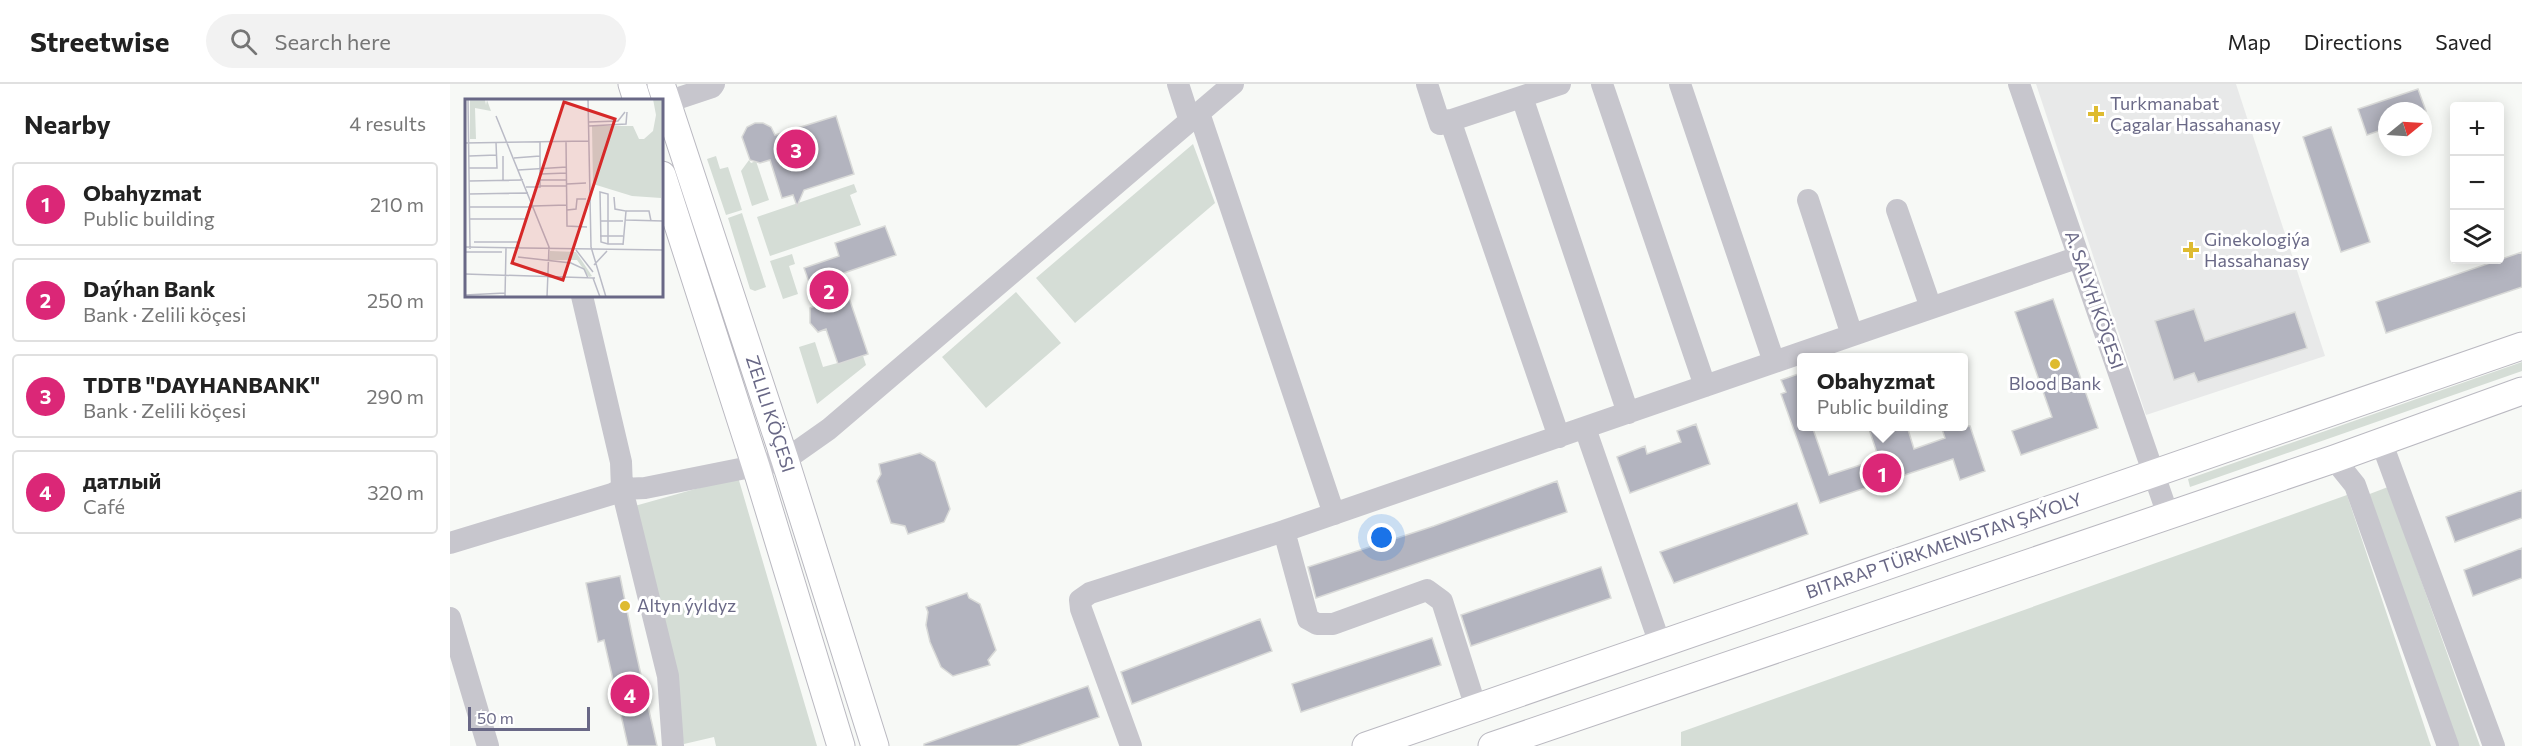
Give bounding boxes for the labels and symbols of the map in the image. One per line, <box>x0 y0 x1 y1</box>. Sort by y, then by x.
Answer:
place label: Turkmanabat Çagalar Hassahanasy <box>2110 92 2281 135</box>
inset map <box>465 99 663 297</box>
north arrow <box>2378 102 2432 156</box>
marker: Turkmanabat Çagalar Hassahanasy <box>2087 105 2105 123</box>
pin: 3 <box>776 126 816 172</box>
street label: A. SALYH KÖÇESI <box>2061 228 2129 372</box>
place label: Ginekologiýa Hassahanasy <box>2204 228 2310 271</box>
marker: Ginekologiýa Hassahanasy <box>2182 241 2200 259</box>
pin: 2 <box>810 268 848 312</box>
street label: ZELILI KÖÇESI <box>742 352 800 475</box>
marker: Blood Bank <box>2048 357 2062 371</box>
place label: Blood Bank <box>2009 372 2102 394</box>
pin: 1 <box>1862 450 1902 496</box>
street label: BITARAP TÜRKMENISTAN ŞAÝOLY <box>1803 487 2085 603</box>
your location <box>1367 523 1396 552</box>
place label: Altyn ýyldyz <box>637 594 736 616</box>
marker: Altyn ýyldyz <box>618 599 632 613</box>
pin: 4 <box>610 672 650 716</box>
scale bar <box>468 704 590 732</box>

